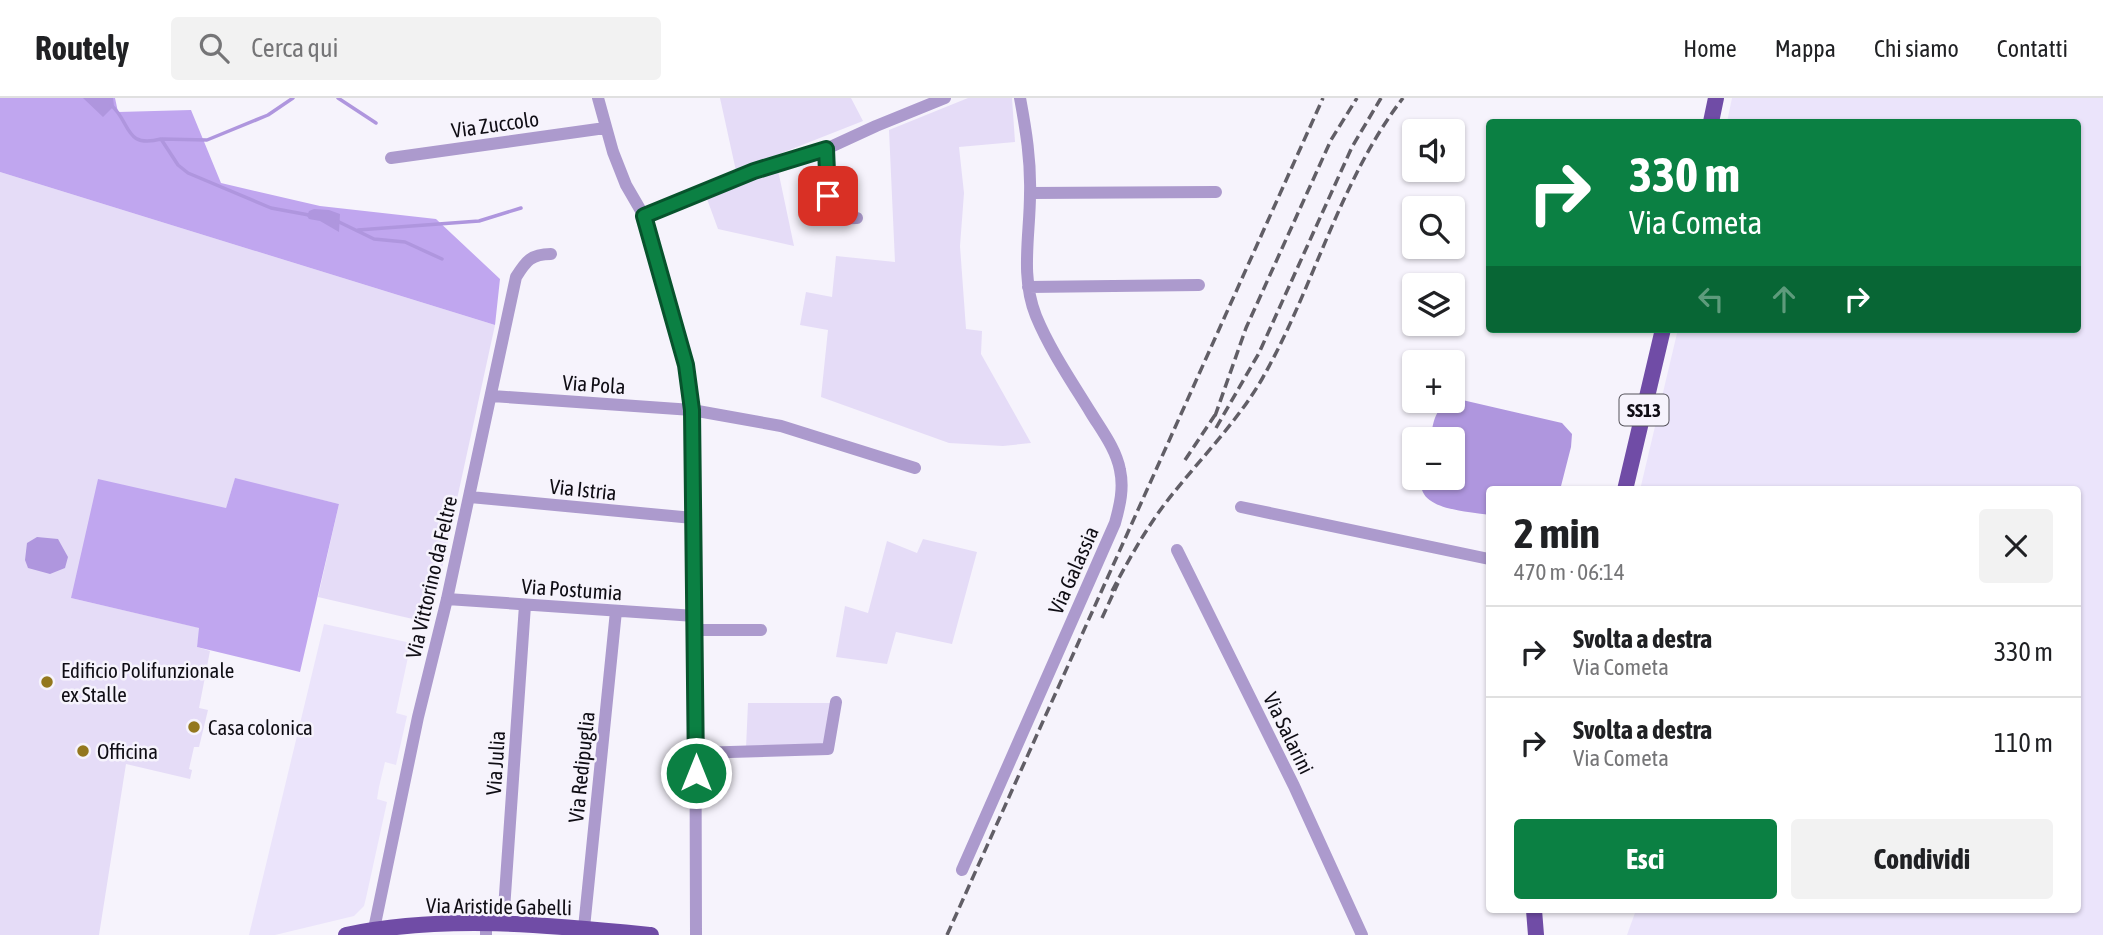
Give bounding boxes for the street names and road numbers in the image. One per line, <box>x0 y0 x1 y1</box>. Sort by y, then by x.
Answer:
street label: Via Zuccolo <box>450 106 540 142</box>
street label: Via Pola <box>562 370 626 398</box>
road number: SS13 <box>1620 394 1668 426</box>
street label: Via Istria <box>548 474 618 504</box>
street label: Via Vittorino da Feltre <box>401 493 461 661</box>
street label: Via Galassia <box>1043 522 1103 618</box>
street label: Via Postumia <box>521 574 623 604</box>
street label: Via Salarini <box>1259 688 1319 778</box>
street label: Via Redipuglia <box>563 710 599 824</box>
street label: Via Julia <box>481 730 509 796</box>
street label: Via Aristide Gabelli <box>426 893 572 919</box>

